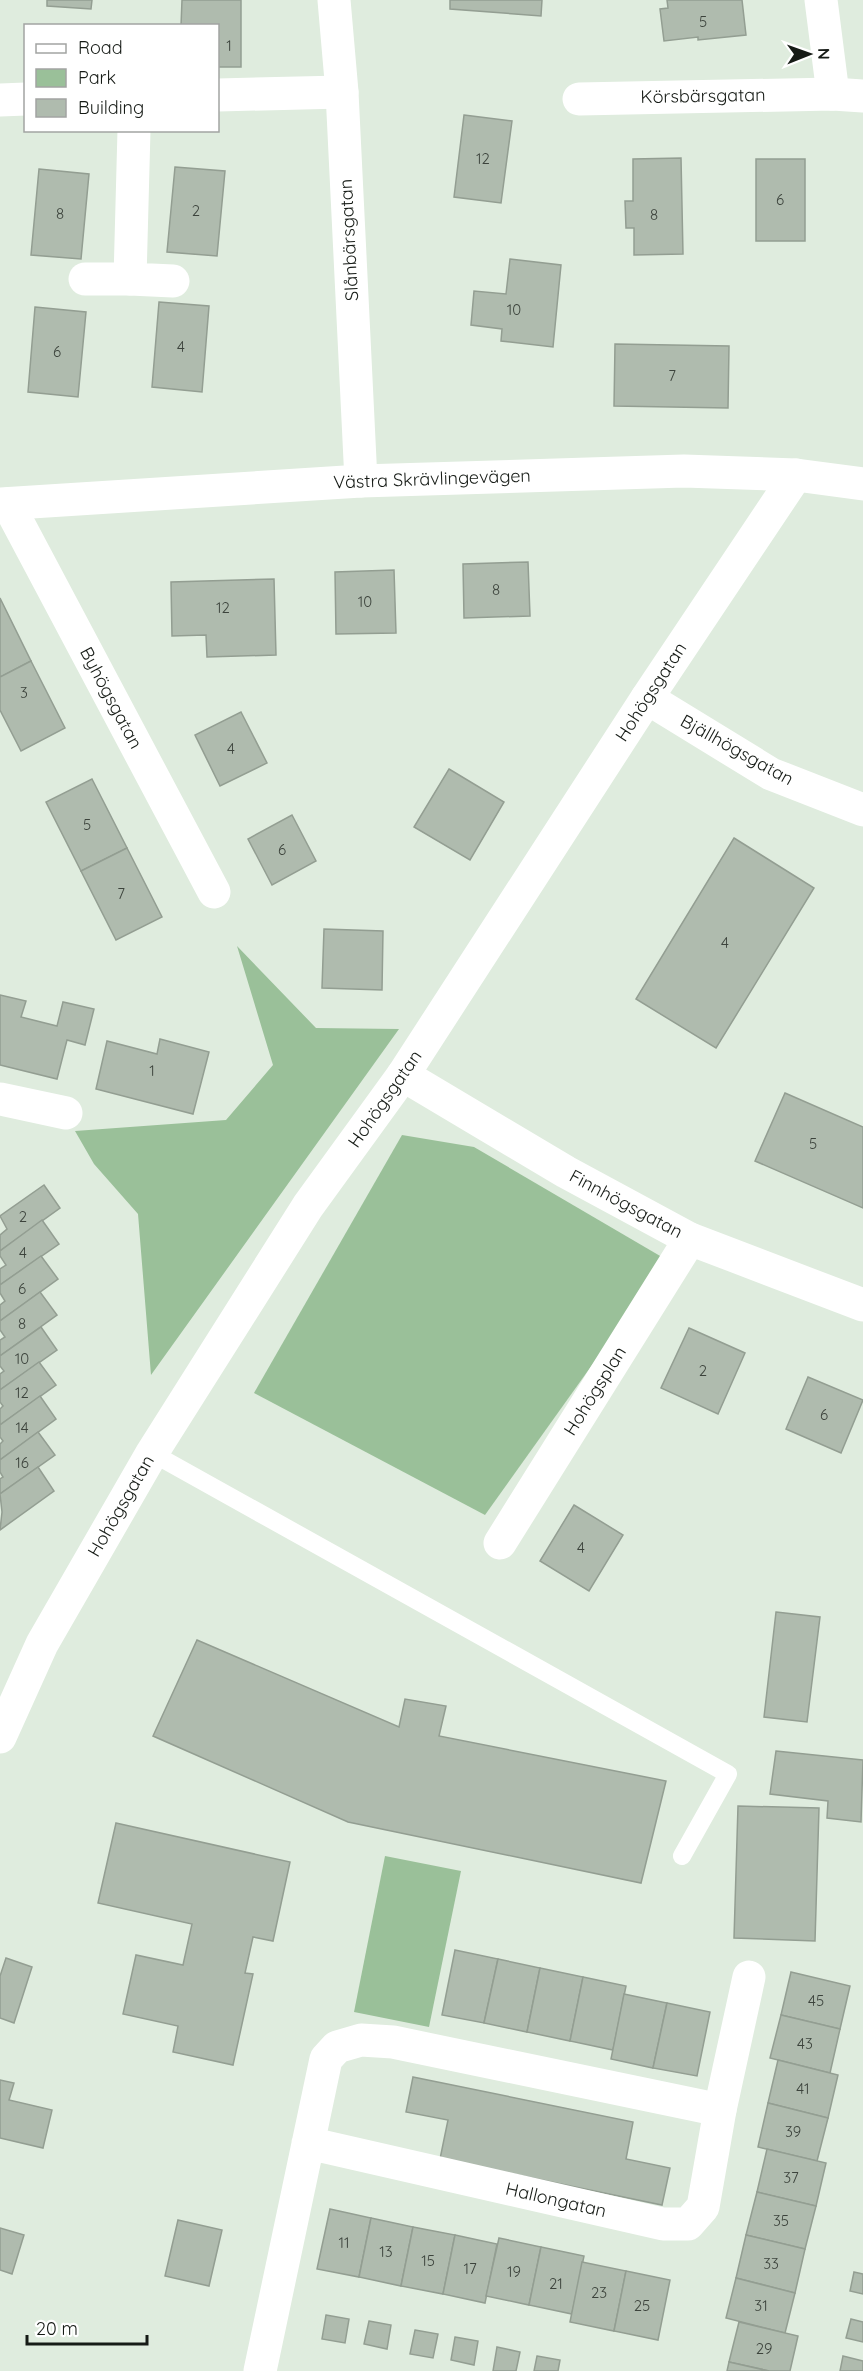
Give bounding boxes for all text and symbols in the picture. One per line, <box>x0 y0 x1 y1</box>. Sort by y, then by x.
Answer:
house number: 5 <box>699 12 707 31</box>
legend <box>24 24 219 132</box>
north arrow <box>779 24 839 84</box>
text: Road <box>78 36 123 59</box>
house number: 1 <box>226 36 232 55</box>
text: N <box>814 48 834 60</box>
text: Park <box>78 66 116 89</box>
street label: Körsbärsgatan <box>640 83 766 108</box>
text: Building <box>78 96 144 119</box>
house number: 12 <box>476 149 490 168</box>
street label: Slånbärsgatan <box>334 178 363 302</box>
house number: 6 <box>776 190 784 209</box>
house number: 2 <box>192 201 200 220</box>
house number: 8 <box>56 204 64 223</box>
house number: 8 <box>650 205 658 224</box>
house number: 10 <box>507 300 521 319</box>
house number: 4 <box>177 337 185 356</box>
house number: 6 <box>53 342 61 361</box>
house number: 7 <box>668 366 676 385</box>
street label: Västra Skrävlingevägen <box>333 464 531 493</box>
house number: 8 <box>492 580 500 599</box>
house number: 10 <box>358 592 372 611</box>
house number: 12 <box>216 598 230 617</box>
street label: Hohögsgatan <box>610 638 691 746</box>
street label: Byhögsgatan <box>75 643 148 753</box>
house number: 3 <box>20 683 28 702</box>
street label: Bjällhögsgatan <box>677 709 798 790</box>
house number: 4 <box>227 739 235 758</box>
house number: 5 <box>83 815 91 834</box>
house number: 6 <box>278 840 286 859</box>
house number: 7 <box>117 884 125 903</box>
house number: 4 <box>721 933 729 952</box>
street label: Hohögsgatan <box>343 1045 427 1152</box>
house number: 1 <box>149 1061 155 1080</box>
house number: 5 <box>809 1134 817 1153</box>
street label: Finnhögsgatan <box>566 1164 687 1243</box>
house number: 2 <box>19 1207 27 1226</box>
house number: 4 <box>19 1243 27 1262</box>
house number: 6 <box>18 1279 26 1298</box>
house number: 8 <box>18 1314 26 1333</box>
street label: Hohögsplan <box>558 1342 631 1440</box>
house number: 10 <box>15 1349 29 1368</box>
house number: 2 <box>699 1361 707 1380</box>
house number: 12 <box>15 1383 29 1402</box>
house number: 6 <box>820 1405 828 1424</box>
house number: 14 <box>15 1418 29 1437</box>
street label: Hohögsgatan <box>82 1451 159 1561</box>
house number: 16 <box>15 1453 29 1472</box>
house number: 4 <box>577 1538 585 1557</box>
house number: 45 <box>808 1991 824 2010</box>
house number: 43 <box>797 2034 813 2053</box>
house number: 41 <box>796 2079 810 2098</box>
house number: 39 <box>785 2122 801 2141</box>
house number: 37 <box>783 2168 799 2187</box>
street label: Hallongatan <box>503 2177 609 2222</box>
house number: 35 <box>773 2211 789 2230</box>
house number: 11 <box>338 2233 350 2252</box>
house number: 13 <box>379 2242 393 2261</box>
house number: 15 <box>421 2251 435 2270</box>
house number: 33 <box>763 2254 779 2273</box>
house number: 17 <box>463 2259 477 2278</box>
house number: 19 <box>507 2262 521 2281</box>
house number: 21 <box>549 2274 563 2293</box>
house number: 23 <box>591 2283 607 2302</box>
house number: 25 <box>634 2296 650 2315</box>
house number: 31 <box>754 2296 768 2315</box>
scale bar <box>27 2308 147 2346</box>
text: 20 m <box>36 2317 78 2340</box>
house number: 29 <box>756 2339 772 2358</box>

